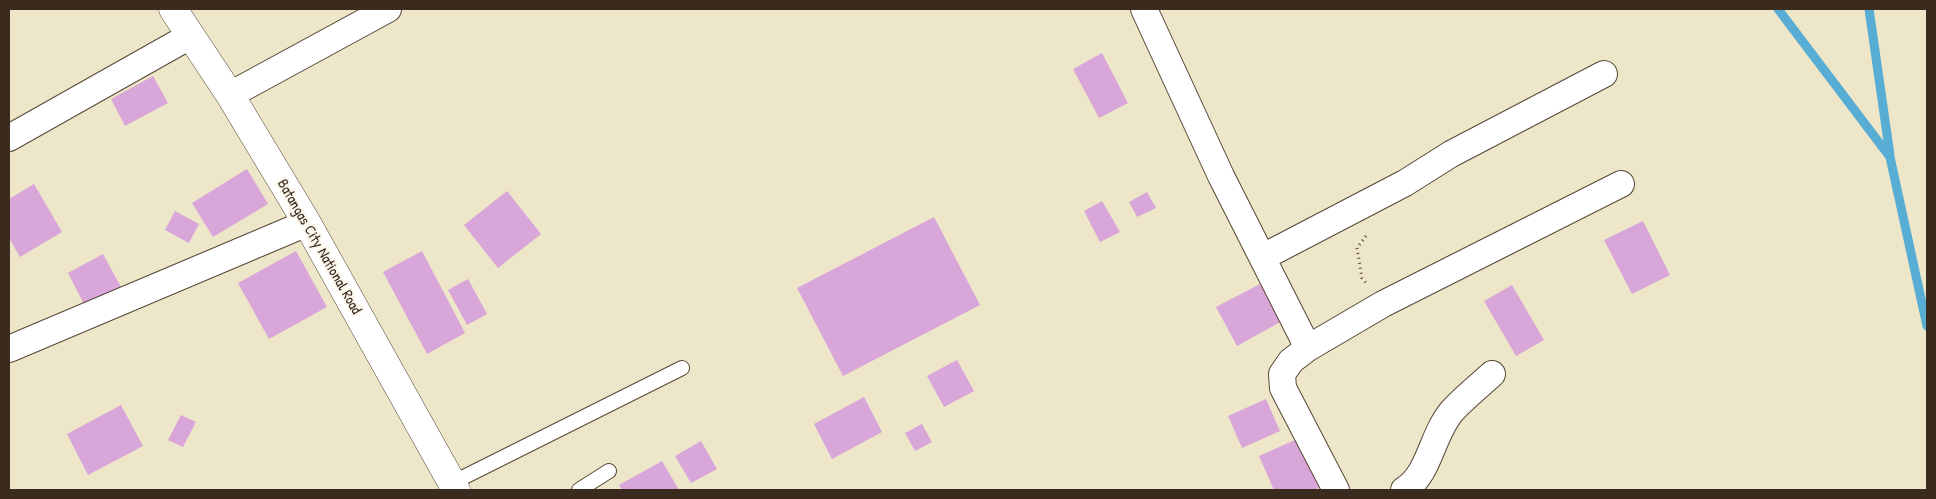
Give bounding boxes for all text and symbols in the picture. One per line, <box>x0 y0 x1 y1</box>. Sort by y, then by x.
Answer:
street label: Batangas City National Road <box>273 176 365 318</box>

